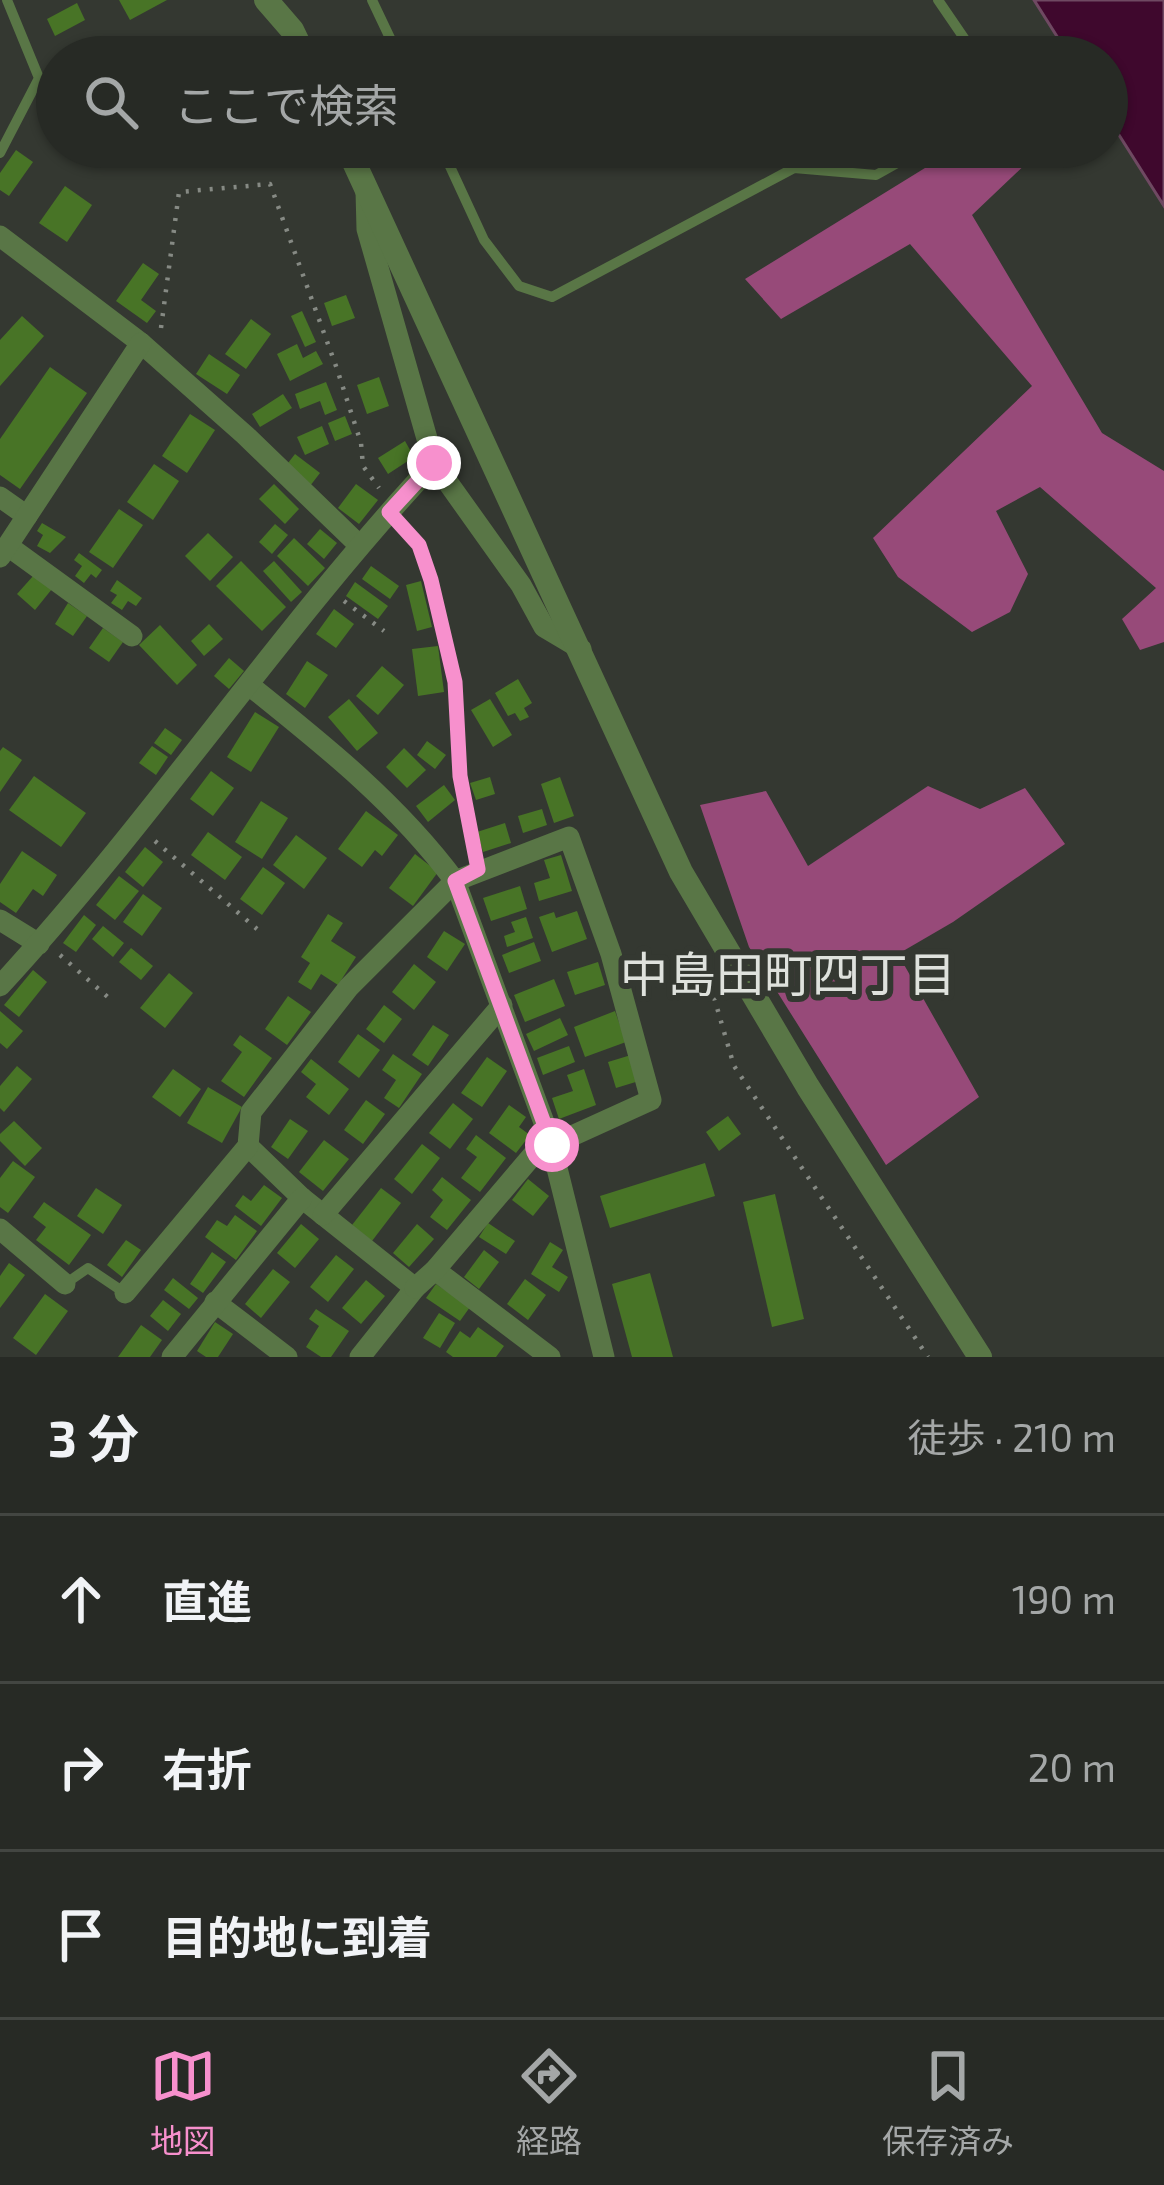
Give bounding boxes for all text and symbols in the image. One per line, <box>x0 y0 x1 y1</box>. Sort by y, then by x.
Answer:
search box <box>36 36 1128 168</box>
icon: search <box>78 69 144 135</box>
text: ここで検索 <box>174 77 399 131</box>
route end <box>407 436 461 490</box>
district label: 中島田町四丁目 <box>620 944 956 1002</box>
route start <box>525 1118 579 1172</box>
text: 3 分 <box>48 1406 139 1467</box>
text: 徒歩 · 210 m <box>908 1413 1116 1460</box>
icon: ahead <box>48 1566 114 1632</box>
text: 直進 <box>162 1573 252 1627</box>
text: 190 m <box>1012 1575 1116 1622</box>
icon: right <box>48 1734 114 1800</box>
text: 右折 <box>162 1741 252 1795</box>
text: 20 m <box>1028 1743 1116 1790</box>
icon: arrive <box>48 1902 114 1968</box>
text: 目的地に到着 <box>162 1909 432 1963</box>
tab: 地図 <box>150 2043 216 2163</box>
tab: 経路 <box>516 2043 582 2163</box>
tab: 保存済み <box>882 2043 1014 2163</box>

